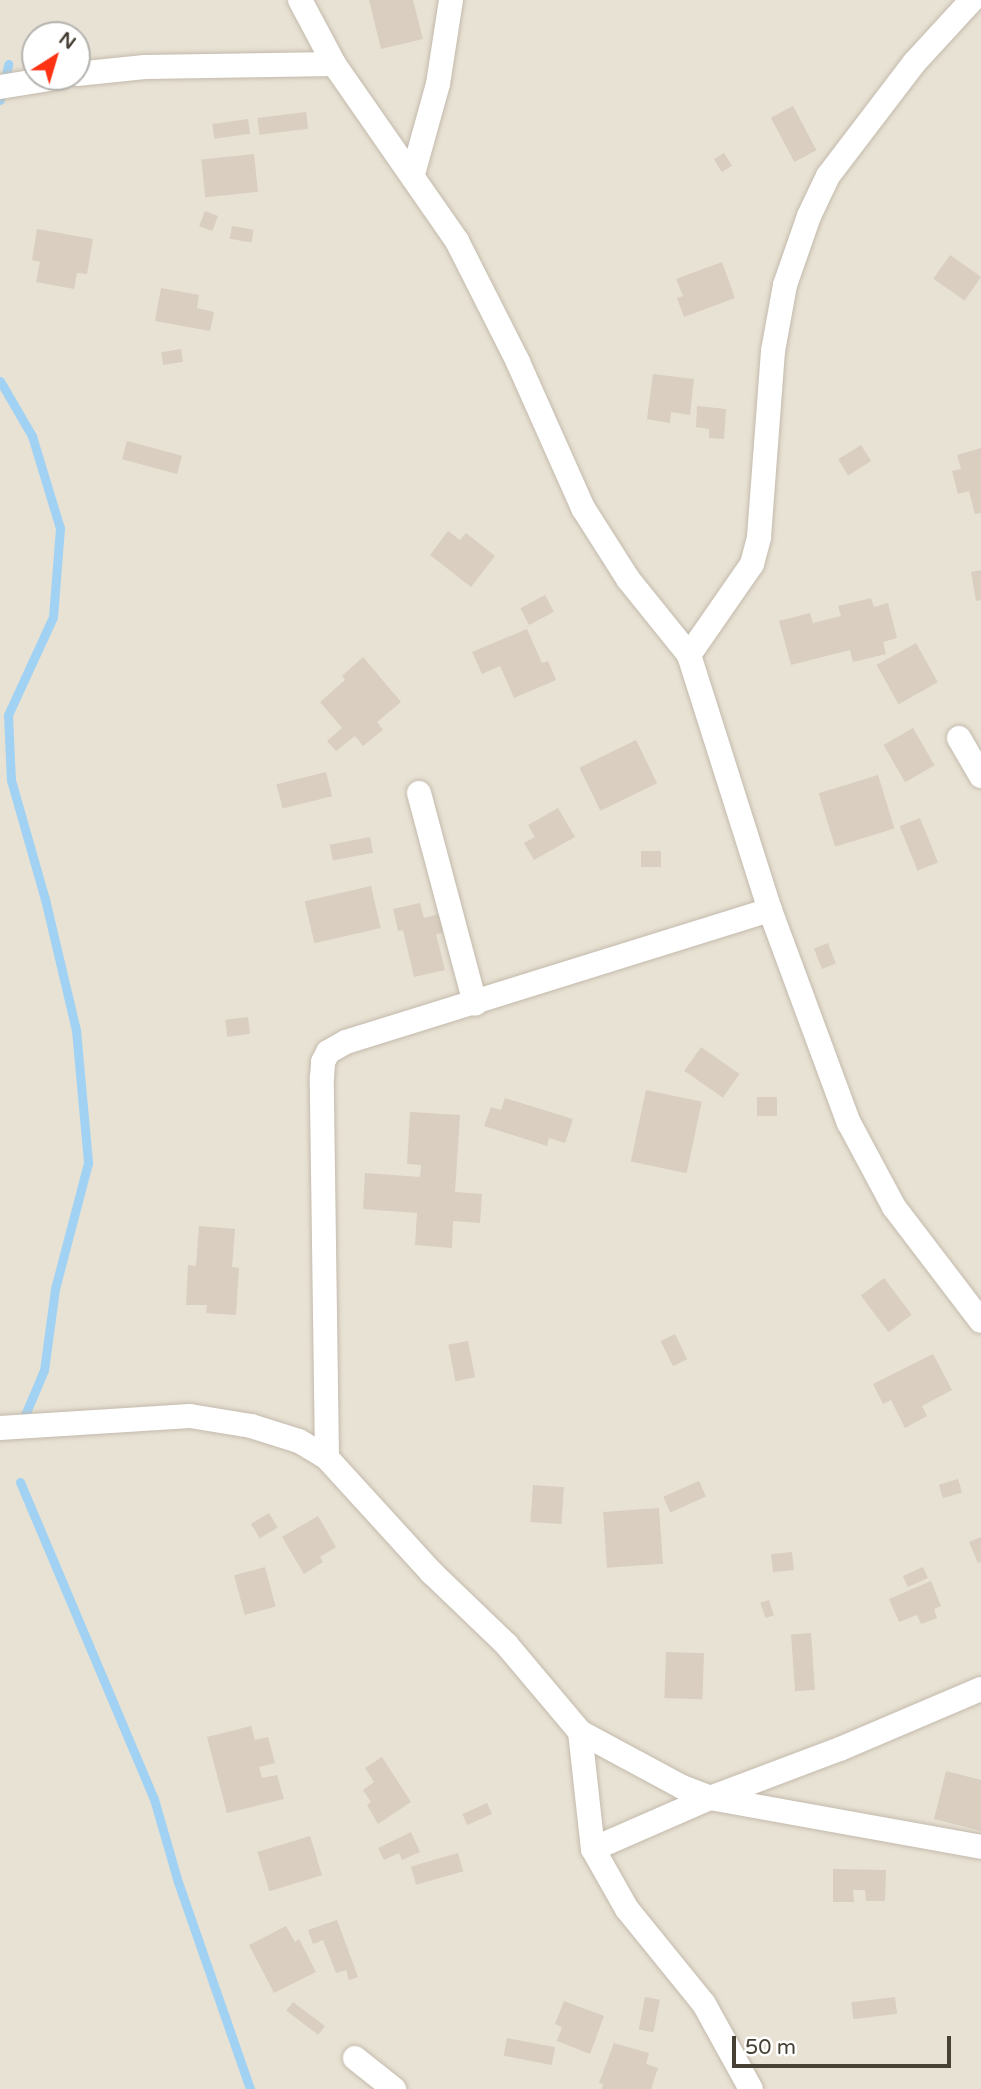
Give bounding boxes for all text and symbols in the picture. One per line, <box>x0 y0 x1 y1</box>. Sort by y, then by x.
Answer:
north arrow <box>21 21 91 91</box>
text: N <box>55 27 80 54</box>
scale bar <box>736 2022 955 2066</box>
text: 50 m <box>745 2035 796 2060</box>

